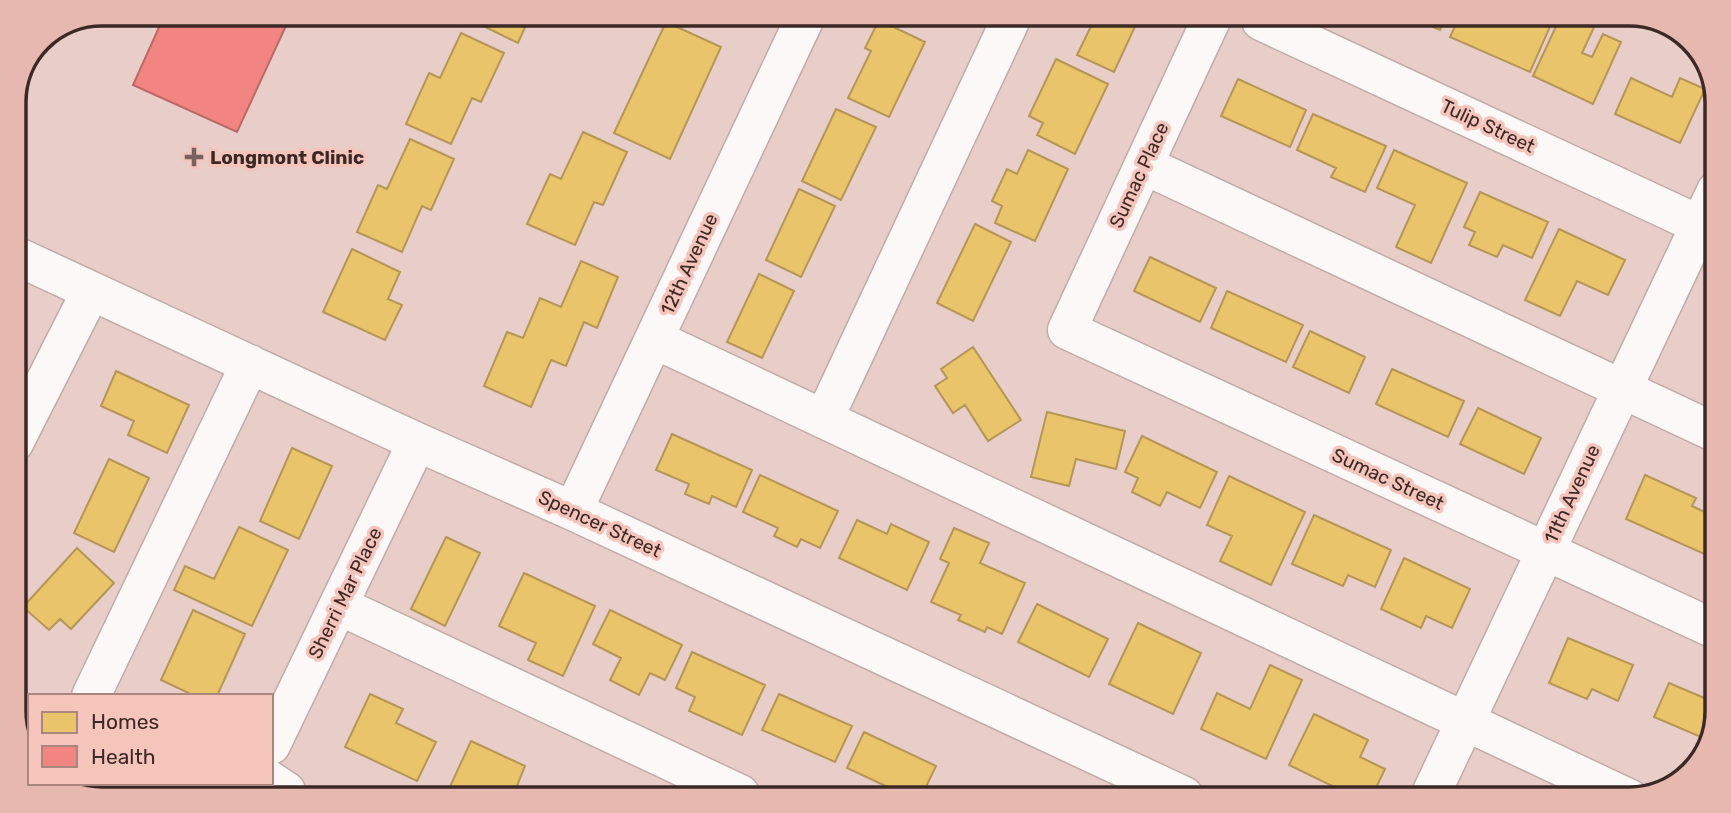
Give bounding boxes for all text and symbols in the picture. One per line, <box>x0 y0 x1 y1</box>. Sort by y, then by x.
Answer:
street label: Tulip Street <box>1437 94 1539 158</box>
street label: Sumac Place <box>1104 118 1174 232</box>
place label: Longmont Clinic <box>210 146 364 169</box>
marker: Longmont Clinic <box>184 147 204 167</box>
street label: 12th Avenue <box>656 210 722 318</box>
street label: 11th Avenue <box>1539 441 1605 547</box>
street label: Sumac Street <box>1328 443 1448 515</box>
street label: Spencer Street <box>535 486 666 563</box>
street label: Sherri Mar Place <box>303 524 387 662</box>
legend <box>28 694 273 785</box>
text: Homes <box>91 709 159 734</box>
text: Health <box>91 744 155 769</box>

